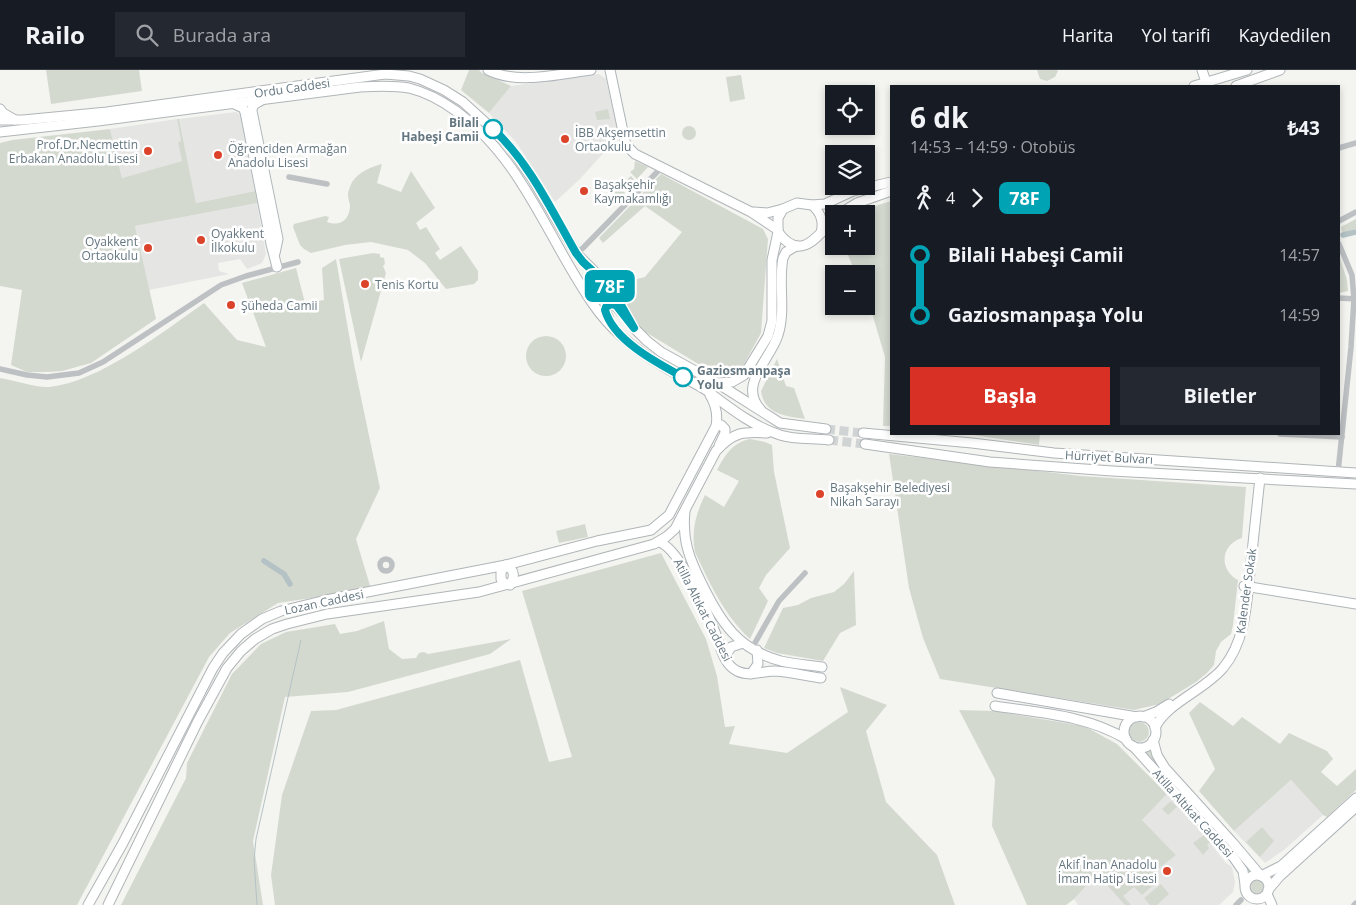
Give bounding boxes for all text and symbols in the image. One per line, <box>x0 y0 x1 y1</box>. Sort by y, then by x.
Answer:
search box <box>115 12 465 57</box>
text: Railo <box>25 18 85 51</box>
icon: search <box>133 21 161 49</box>
text: Burada ara <box>173 22 271 48</box>
text: Harita <box>1062 23 1114 47</box>
text: Yol tarifi <box>1142 23 1211 47</box>
text: Kaydedilen <box>1239 23 1331 47</box>
street label: Ordu Caddesi <box>253 74 331 102</box>
map controls <box>825 85 875 315</box>
button: locate <box>825 85 875 135</box>
text: 6 dk <box>910 98 968 136</box>
place label: Bilali Habeşi Camii <box>401 114 479 145</box>
text: ₺43 <box>1287 115 1320 141</box>
marker: Bilali Habeşi Camii <box>483 119 503 139</box>
place label: İBB Akşemsettin Ortaokulu <box>575 124 666 155</box>
marker: İBB Akşemsettin Ortaokulu <box>559 133 571 145</box>
place label: Prof.Dr.Necmettin Erbakan Anadolu Lisesi <box>9 136 138 167</box>
text: 14:53 – 14:59 · Otobüs <box>910 136 1075 158</box>
place label: Öğrenciden Armağan Anadolu Lisesi <box>228 140 347 171</box>
marker: Prof.Dr.Necmettin Erbakan Anadolu Lisesi <box>142 145 154 157</box>
button: layers <box>825 145 875 195</box>
marker: Öğrenciden Armağan Anadolu Lisesi <box>212 149 224 161</box>
place label: Başakşehir Kaymakamlığı <box>594 176 672 207</box>
icon: walk <box>910 184 938 212</box>
icon: forward <box>963 184 991 212</box>
marker: Başakşehir Kaymakamlığı <box>578 185 590 197</box>
text: 78F <box>1009 186 1040 210</box>
text: 4 <box>946 187 955 209</box>
button: + <box>825 205 875 255</box>
place label: Oyakkent İlkokulu <box>211 225 264 256</box>
place label: Oyakkent Ortaokulu <box>82 233 138 264</box>
marker: Oyakkent İlkokulu <box>195 234 207 246</box>
marker: Oyakkent Ortaokulu <box>142 242 154 254</box>
text: Bilali Habeşi Camii <box>948 242 1124 268</box>
text: 14:57 <box>1279 244 1320 266</box>
button: − <box>825 265 875 315</box>
line badge: 78F <box>581 270 639 302</box>
text: 78F <box>595 274 625 298</box>
place label: Tenis Kortu <box>375 276 439 293</box>
marker: Tenis Kortu <box>359 278 371 290</box>
place label: Şüheda Camii <box>241 297 318 314</box>
marker: Şüheda Camii <box>225 299 237 311</box>
text: Gaziosmanpaşa Yolu <box>948 302 1143 328</box>
text: 14:59 <box>1279 304 1320 326</box>
place label: Gaziosmanpaşa Yolu <box>697 362 791 393</box>
marker: Gaziosmanpaşa Yolu <box>673 367 693 387</box>
button: Başla <box>910 367 1110 425</box>
button: Biletler <box>1120 367 1320 425</box>
street label: Hürriyet Bulvarı <box>1065 446 1153 468</box>
place label: Başakşehir Belediyesi Nikah Sarayı <box>830 479 950 510</box>
marker: Başakşehir Belediyesi Nikah Sarayı <box>814 488 826 500</box>
street label: Kalender Sokak <box>1232 546 1261 635</box>
street label: Atilla Altıkat Caddesi <box>670 556 736 664</box>
street label: Lozan Caddesi <box>283 585 365 619</box>
street label: Atilla Altıkat Caddesi <box>1149 765 1237 861</box>
place label: Akif İnan Anadolu İmam Hatip Lisesi <box>1058 856 1157 887</box>
marker: Akif İnan Anadolu İmam Hatip Lisesi <box>1161 865 1173 877</box>

